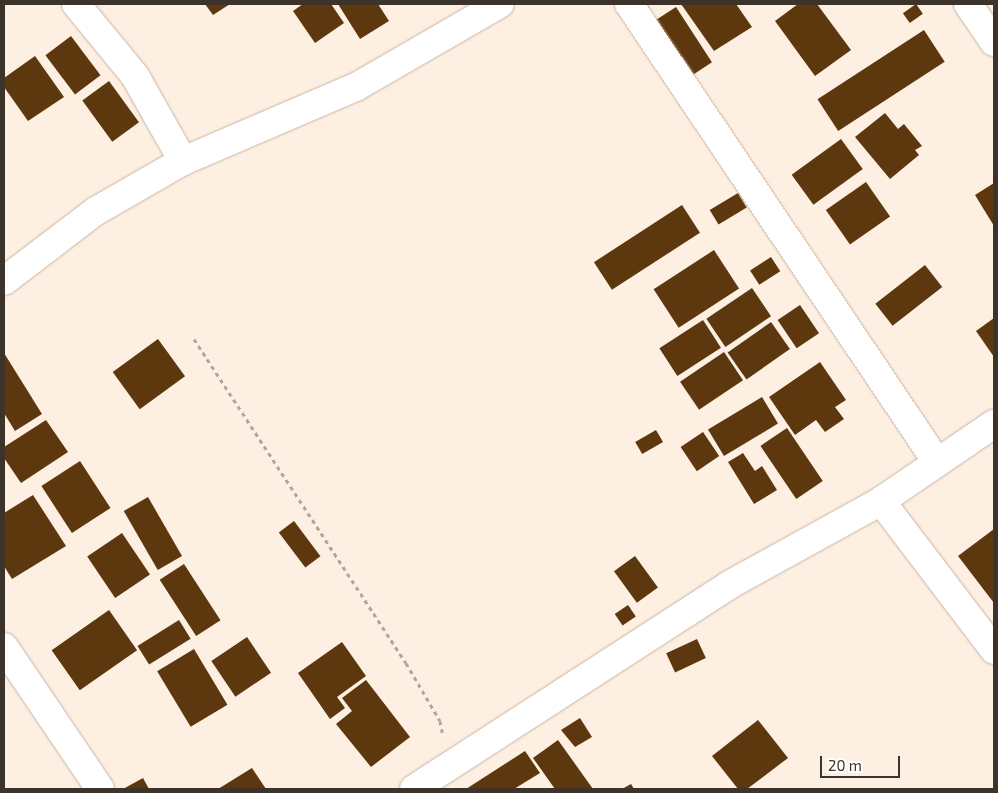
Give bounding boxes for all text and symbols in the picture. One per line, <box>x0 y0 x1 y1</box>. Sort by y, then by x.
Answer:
scale bar <box>823 746 903 778</box>
text: 20 m <box>828 756 862 774</box>

